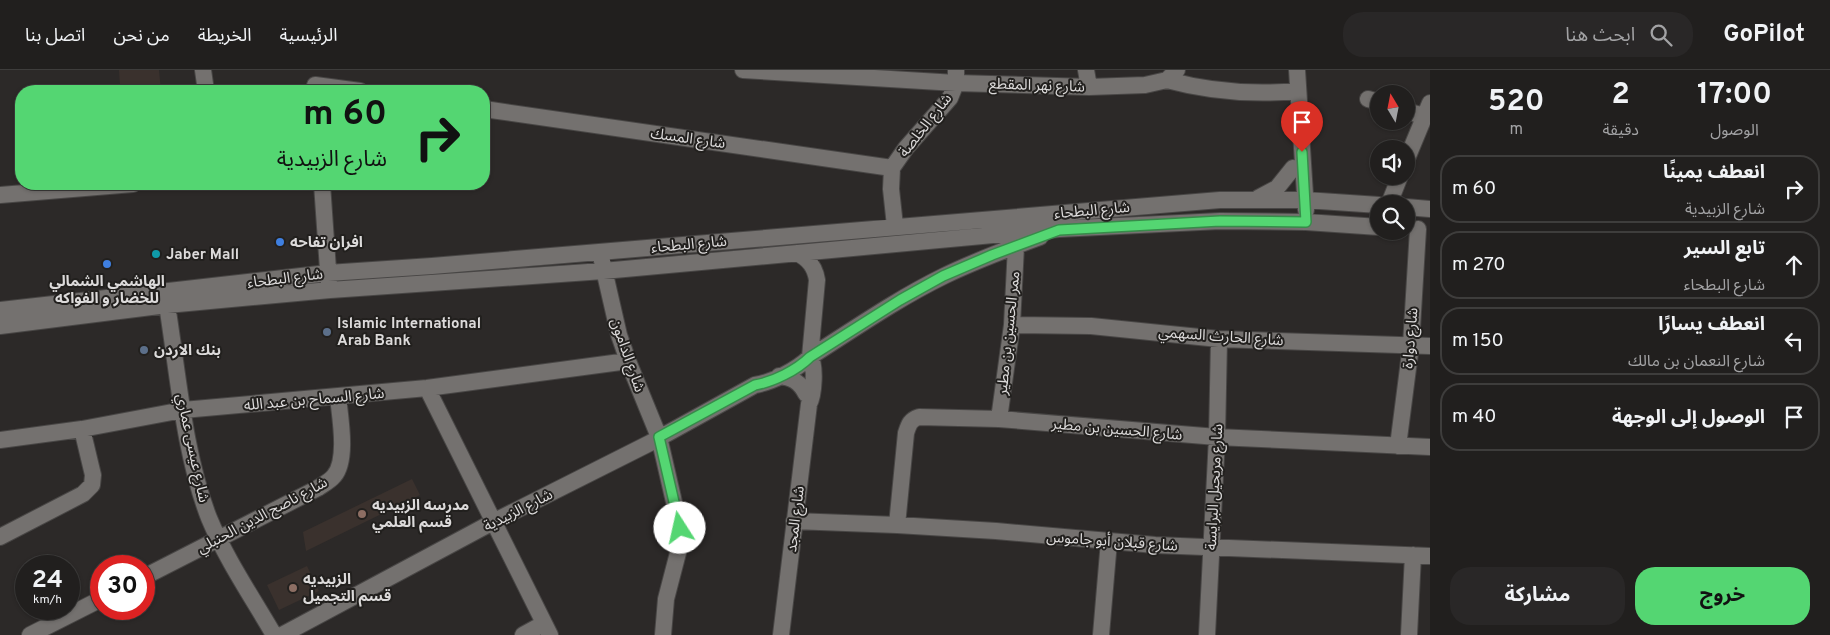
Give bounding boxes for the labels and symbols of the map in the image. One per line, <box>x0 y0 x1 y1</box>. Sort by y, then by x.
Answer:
street label: شارع نهر المقطع <box>989 75 1086 99</box>
north arrow <box>1370 85 1415 130</box>
street label: شارع الخلصة <box>895 90 958 162</box>
pin <box>1281 101 1323 152</box>
street label: شارع المسك <box>649 125 727 155</box>
street label: شارع البطحاء <box>1053 199 1131 225</box>
street label: شارع البطحاء <box>650 233 728 259</box>
place label: افران تفاحه <box>290 234 363 253</box>
marker: افران تفاحه <box>274 236 286 248</box>
place label: Jaber Mall <box>166 246 239 265</box>
marker: Jaber Mall <box>150 248 162 260</box>
marker: الهاشمي الشمالي للخضار و الفواكه <box>101 258 113 270</box>
street label: شارع البطحاء <box>246 265 324 295</box>
street label: ممر الحسين بن مطير <box>993 270 1025 397</box>
place label: الهاشمي الشمالي للخضار و الفواكه <box>49 273 165 309</box>
street label: شارع دوارة <box>1399 307 1425 370</box>
place label: Islamic International Arab Bank <box>337 315 481 351</box>
street label: شارع الدامون <box>604 316 648 396</box>
street label: شارع الحارث السهمي <box>1158 324 1284 352</box>
marker: Islamic International Arab Bank <box>321 326 333 338</box>
place label: بنك الاردن <box>154 342 221 361</box>
marker: بنك الاردن <box>138 344 150 356</box>
street label: شارع السماح بن عبد الله <box>243 385 386 417</box>
street label: شارع عيسى عماري <box>170 392 212 505</box>
street label: شارع الحسين بن مطير <box>1050 415 1183 447</box>
street label: شارع مريحيل البرايسة <box>1203 423 1229 551</box>
street label: شارع ناصح الدين الحنبلي <box>194 474 332 560</box>
street label: شارع المجد <box>783 485 811 553</box>
street label: شارع الزبيدية <box>481 486 557 538</box>
place label: مدرسه الزبيديه قسم العلمي <box>372 497 469 533</box>
position arrow <box>653 501 705 553</box>
marker: مدرسه الزبيديه قسم العلمي <box>356 508 368 520</box>
street label: شارع قبلان أبو جاموس <box>1045 528 1179 558</box>
speed limit sign: 30 <box>90 555 155 620</box>
place label: الزبيديه قسم التجميل <box>303 571 391 607</box>
marker: الزبيديه قسم التجميل <box>287 582 299 594</box>

